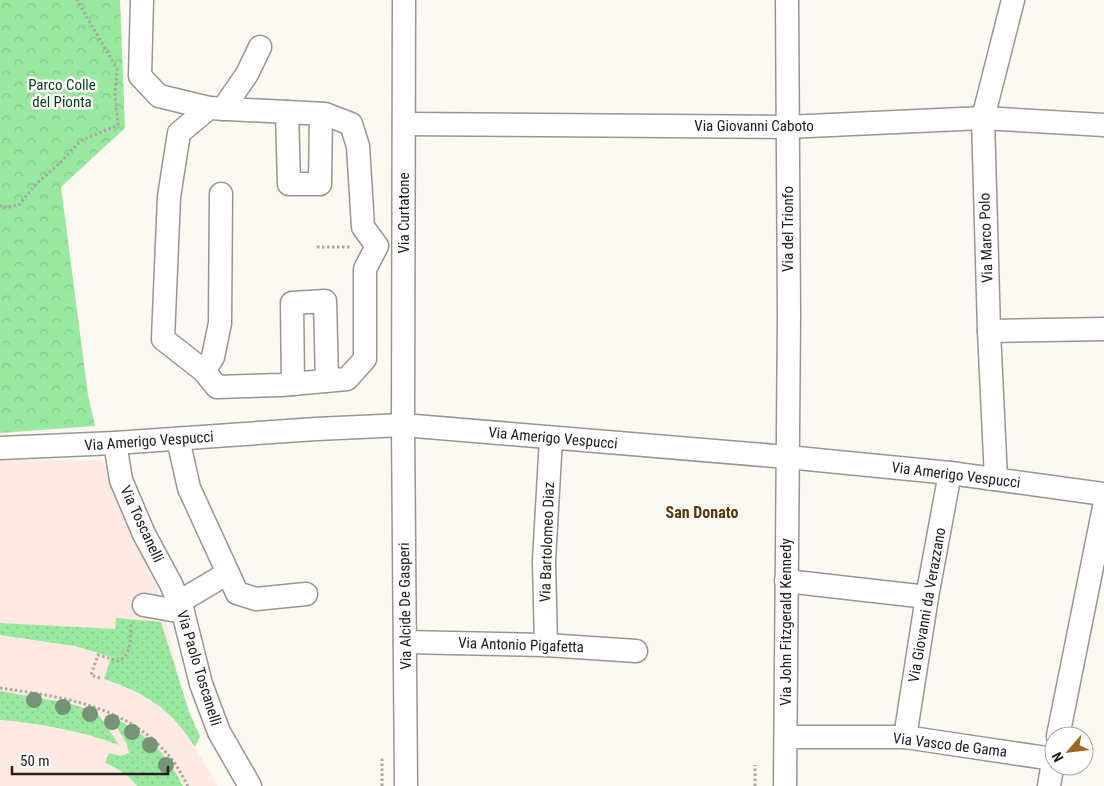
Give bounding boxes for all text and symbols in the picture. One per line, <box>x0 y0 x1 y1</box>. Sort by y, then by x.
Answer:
park label: Parco Colle del Pionta <box>28 76 96 111</box>
street label: Via Giovanni Caboto <box>694 117 814 135</box>
street label: Via Curtatone <box>395 173 413 253</box>
street label: Via del Trionfo <box>779 186 797 272</box>
street label: Via Marco Polo <box>975 193 997 283</box>
street label: Via Amerigo Vespucci <box>488 423 618 453</box>
street label: Via Amerigo Vespucci <box>84 427 214 455</box>
street label: Via Amerigo Vespucci <box>891 458 1021 492</box>
street label: Via Bartolomeo Diaz <box>536 481 558 603</box>
street label: Via Toscanelli <box>116 483 168 565</box>
district label: San Donato <box>666 503 738 522</box>
street label: Via Giovanni da Verazzano <box>905 526 949 684</box>
street label: Via John Fitzgerald Kennedy <box>777 538 795 706</box>
street label: Via Alcide De Gasperi <box>395 542 415 670</box>
street label: Via Paolo Toscanelli <box>173 608 225 728</box>
street label: Via Antonio Pigafetta <box>458 634 584 656</box>
north arrow <box>1044 726 1094 776</box>
street label: Via Vasco de Gama <box>892 729 1008 761</box>
scale bar <box>12 744 169 776</box>
text: N <box>1048 750 1067 765</box>
text: 50 m <box>20 752 50 770</box>

